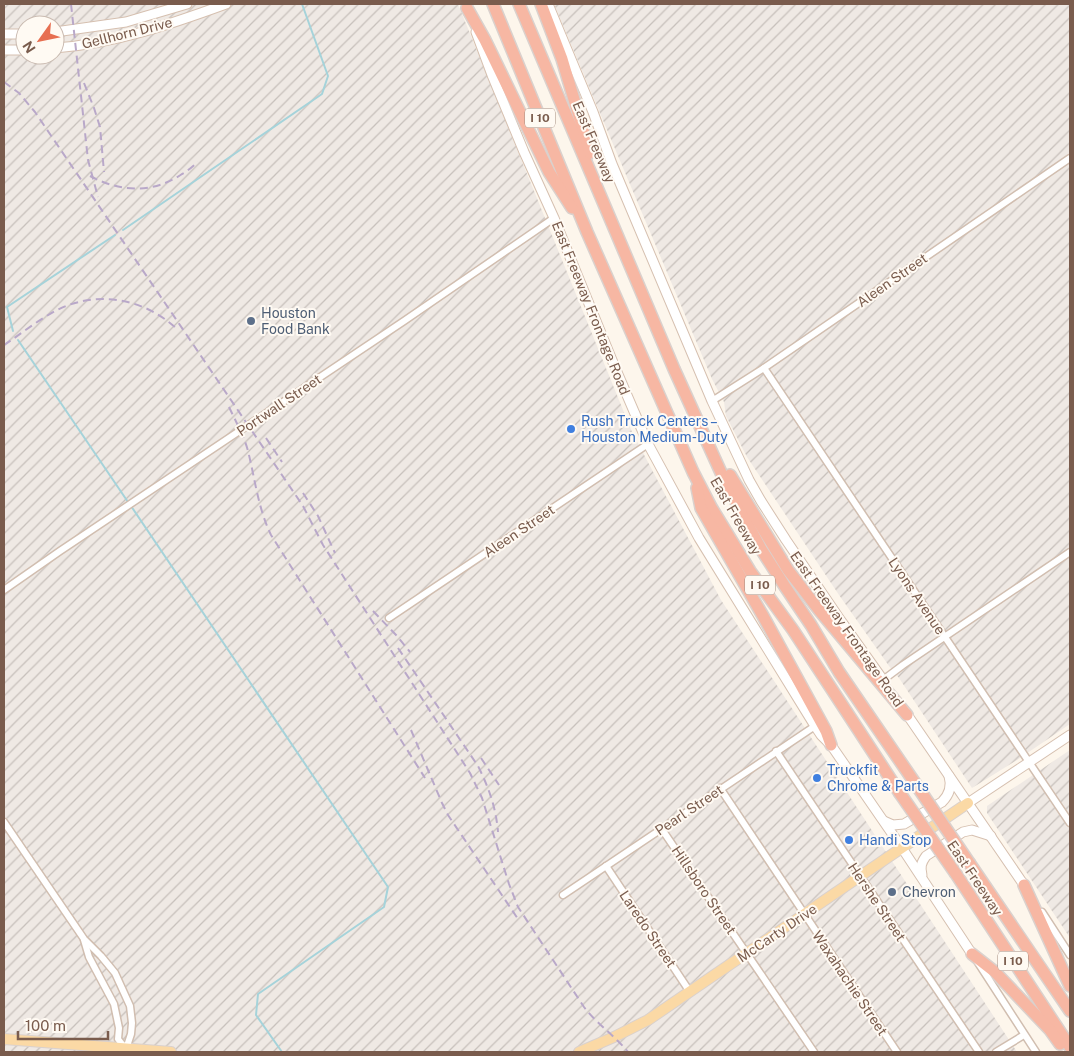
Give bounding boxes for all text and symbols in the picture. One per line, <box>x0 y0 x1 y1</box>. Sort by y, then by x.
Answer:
street label: Gellhorn Drive <box>80 14 174 52</box>
north arrow <box>15 15 65 65</box>
text: N <box>19 38 39 56</box>
street label: East Freeway <box>570 99 619 186</box>
road number: I 10 <box>525 109 555 128</box>
street label: East Freeway Frontage Road <box>549 219 633 397</box>
street label: Aleen Street <box>854 250 930 310</box>
place label: Houston Food Bank <box>261 305 330 337</box>
marker: Houston Food Bank <box>245 315 257 327</box>
street label: Portwall Street <box>234 371 324 439</box>
place label: Rush Truck Centers – Houston Medium-Duty <box>581 413 728 445</box>
marker: Rush Truck Centers – Houston Medium-Duty <box>565 423 577 435</box>
street label: East Freeway <box>707 474 765 558</box>
street label: Aleen Street <box>481 501 557 561</box>
street label: East Freeway Frontage Road <box>787 548 907 710</box>
street label: Lyons Avenue <box>885 554 949 638</box>
road number: I 10 <box>745 576 775 594</box>
place label: Truckfit Chrome & Parts <box>827 762 929 794</box>
marker: Truckfit Chrome & Parts <box>811 772 823 784</box>
street label: Pearl Street <box>652 781 726 839</box>
place label: Handi Stop <box>859 832 931 848</box>
marker: Handi Stop <box>843 834 855 846</box>
street label: East Freeway <box>944 837 1006 919</box>
street label: Hillsboro Street <box>669 843 739 937</box>
street label: Hershe Street <box>845 860 909 944</box>
place label: Chevron <box>902 884 956 900</box>
marker: Chevron <box>886 886 898 898</box>
street label: Laredo Street <box>616 887 680 971</box>
street label: McCarty Drive <box>734 901 820 965</box>
street label: Waxahachie Street <box>809 928 891 1038</box>
road number: I 10 <box>998 951 1028 970</box>
scale bar <box>18 1008 108 1040</box>
text: 100 m <box>25 1017 66 1034</box>

